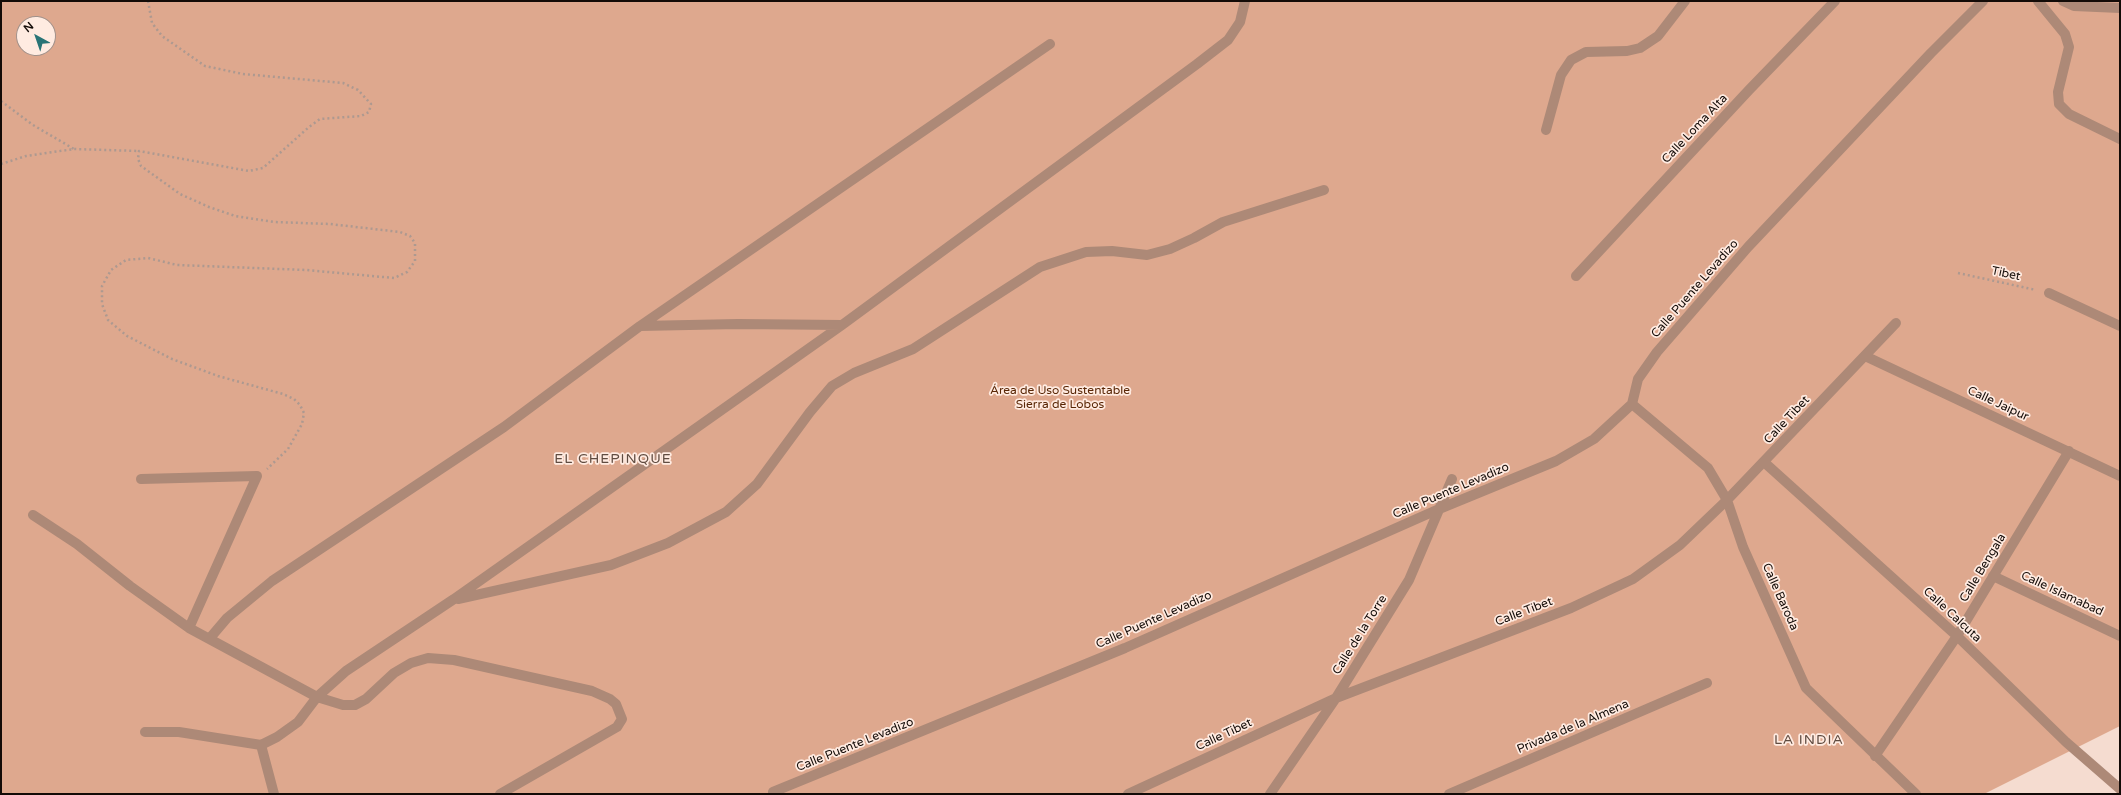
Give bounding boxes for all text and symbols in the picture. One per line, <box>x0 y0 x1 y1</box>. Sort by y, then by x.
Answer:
north arrow <box>16 16 56 56</box>
text: N <box>21 19 36 35</box>
street label: Calle Loma Alta <box>1659 91 1731 167</box>
street label: Calle Puente Levadizo <box>1649 237 1741 341</box>
street label: Tibet <box>1990 264 2022 284</box>
park label: Área de Uso Sustentable Sierra de Lobos <box>990 384 1130 412</box>
street label: Calle Jaipur <box>1965 384 2031 424</box>
street label: Calle Tibet <box>1761 393 1813 447</box>
district label: EL CHEPINQUE <box>554 451 672 467</box>
street label: Calle Puente Levadizo <box>1391 460 1511 522</box>
street label: Calle Bengala <box>1957 531 2009 605</box>
street label: Calle Baroda <box>1759 561 1801 633</box>
street label: Calle Islamabad <box>2018 569 2106 619</box>
street label: Calle Calcuta <box>1920 584 1984 646</box>
street label: Calle Puente Levadizo <box>1094 588 1214 652</box>
street label: Calle de la Torre <box>1330 593 1390 677</box>
street label: Calle Tibet <box>1493 595 1555 629</box>
street label: Privada de la Almena <box>1515 697 1631 757</box>
street label: Calle Puente Levadizo <box>794 715 916 775</box>
street label: Calle Tibet <box>1194 716 1254 754</box>
district label: LA INDIA <box>1774 732 1844 748</box>

